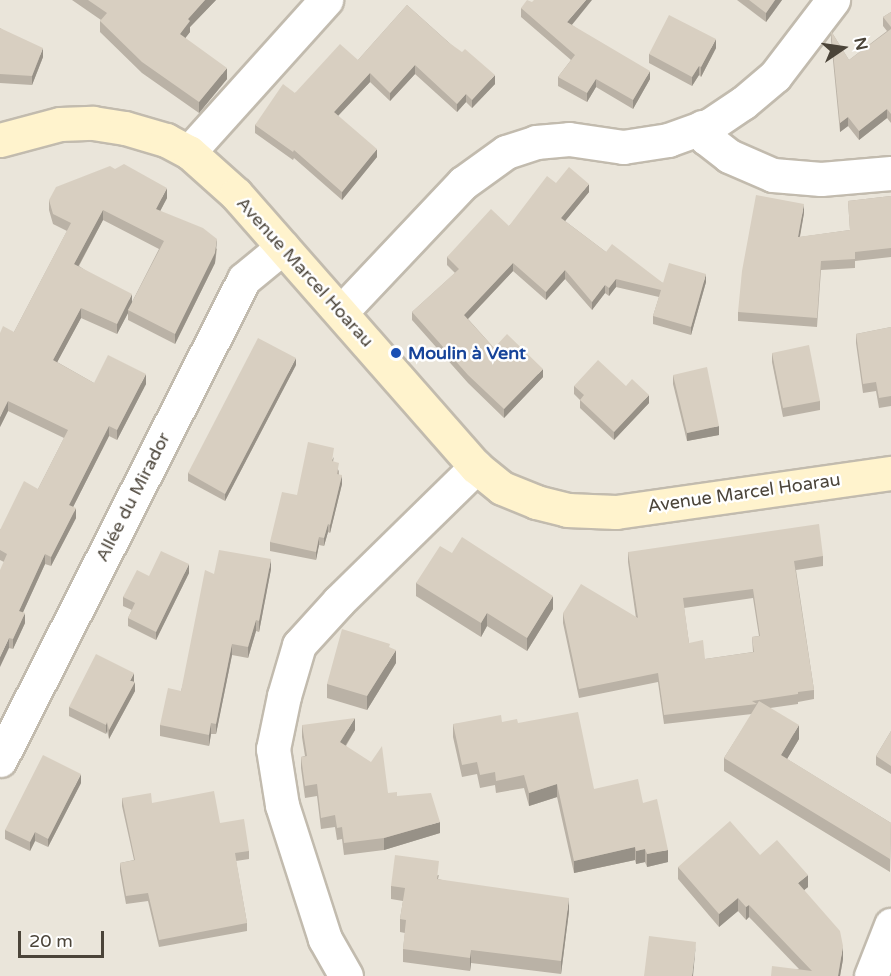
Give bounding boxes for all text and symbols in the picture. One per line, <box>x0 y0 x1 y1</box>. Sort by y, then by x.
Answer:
north arrow <box>813 18 873 78</box>
text: N <box>849 35 872 52</box>
street label: Avenue Marcel Hoarau <box>232 193 378 351</box>
place label: Moulin à Vent <box>408 342 526 364</box>
marker: Moulin à Vent <box>389 346 403 360</box>
street label: Allée du Mirador <box>91 429 175 565</box>
street label: Avenue Marcel Hoarau <box>646 469 842 517</box>
scale bar <box>21 919 106 957</box>
text: 20 m <box>29 930 73 952</box>

